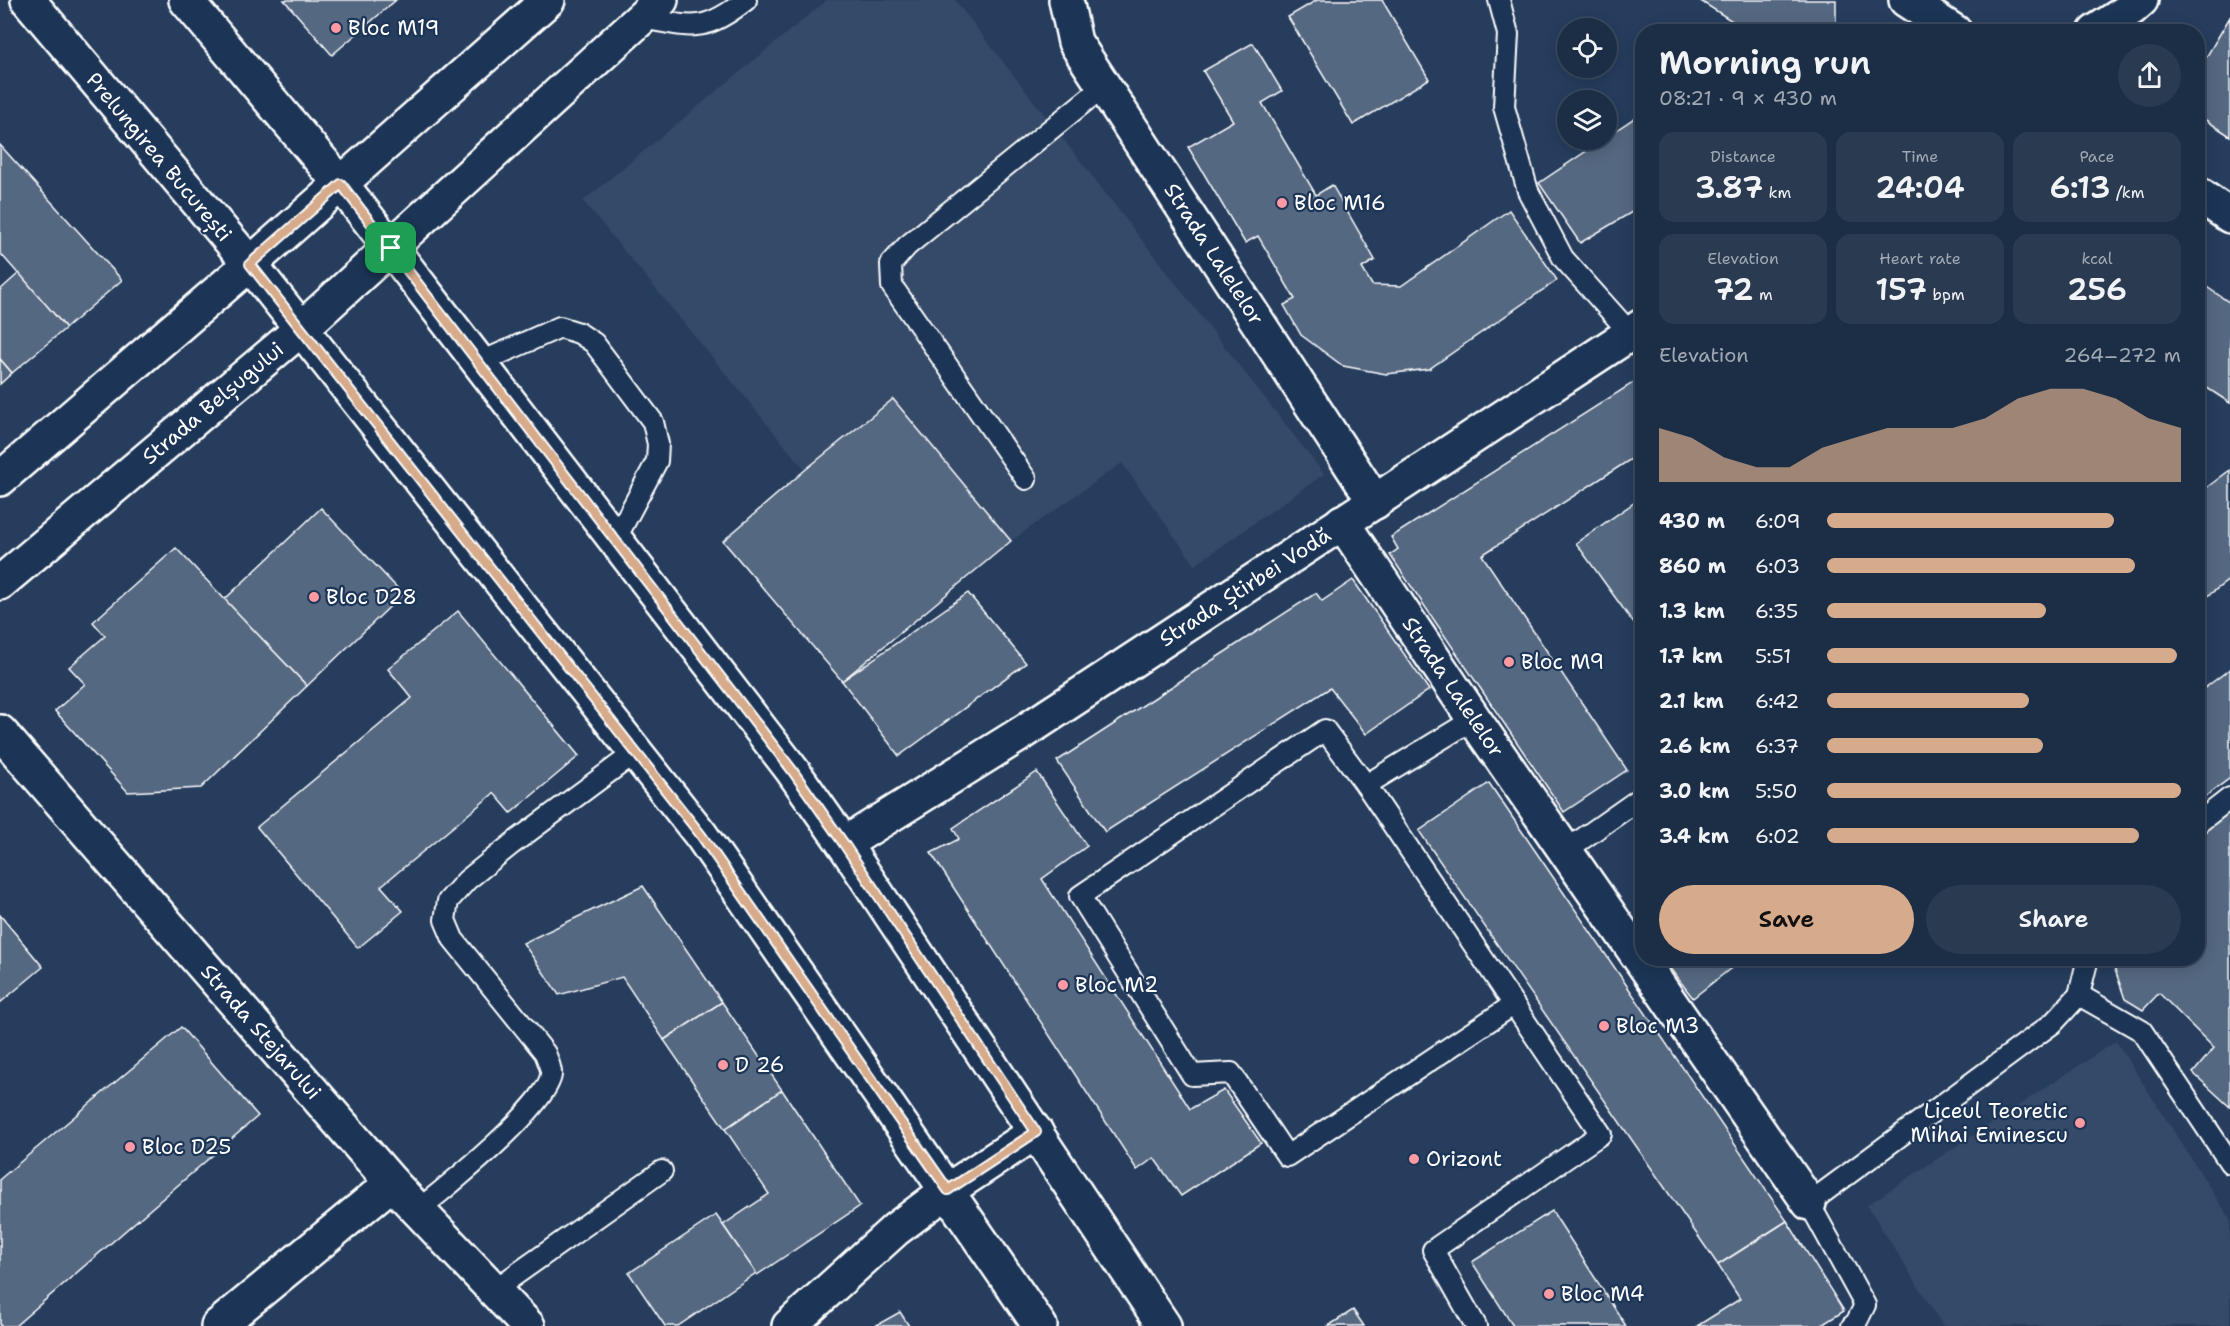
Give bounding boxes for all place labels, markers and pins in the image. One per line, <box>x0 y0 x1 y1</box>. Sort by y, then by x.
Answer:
place label: Bloc M19 <box>348 14 440 42</box>
marker: Bloc M19 <box>329 21 343 35</box>
place label: Bloc M16 <box>1294 189 1386 217</box>
marker: Bloc M16 <box>1275 196 1289 210</box>
pin <box>365 222 416 273</box>
place label: Bloc D28 <box>326 583 417 611</box>
marker: Bloc D28 <box>307 590 321 604</box>
place label: Bloc M9 <box>1521 648 1604 676</box>
marker: Bloc M9 <box>1502 655 1516 669</box>
place label: Bloc M2 <box>1075 971 1158 999</box>
marker: Bloc M2 <box>1056 978 1070 992</box>
place label: Bloc M3 <box>1616 1012 1699 1040</box>
marker: Bloc M3 <box>1597 1019 1611 1033</box>
place label: D 26 <box>735 1051 785 1079</box>
marker: D 26 <box>716 1058 730 1072</box>
place label: Liceul Teoretic Mihai Eminescu <box>1911 1097 2068 1149</box>
marker: Liceul Teoretic Mihai Eminescu <box>2073 1116 2087 1130</box>
place label: Bloc D25 <box>142 1133 231 1161</box>
marker: Bloc D25 <box>123 1140 137 1154</box>
place label: Orizont <box>1426 1145 1502 1173</box>
marker: Orizont <box>1407 1152 1421 1166</box>
place label: Bloc M4 <box>1561 1280 1644 1308</box>
marker: Bloc M4 <box>1542 1287 1556 1301</box>

